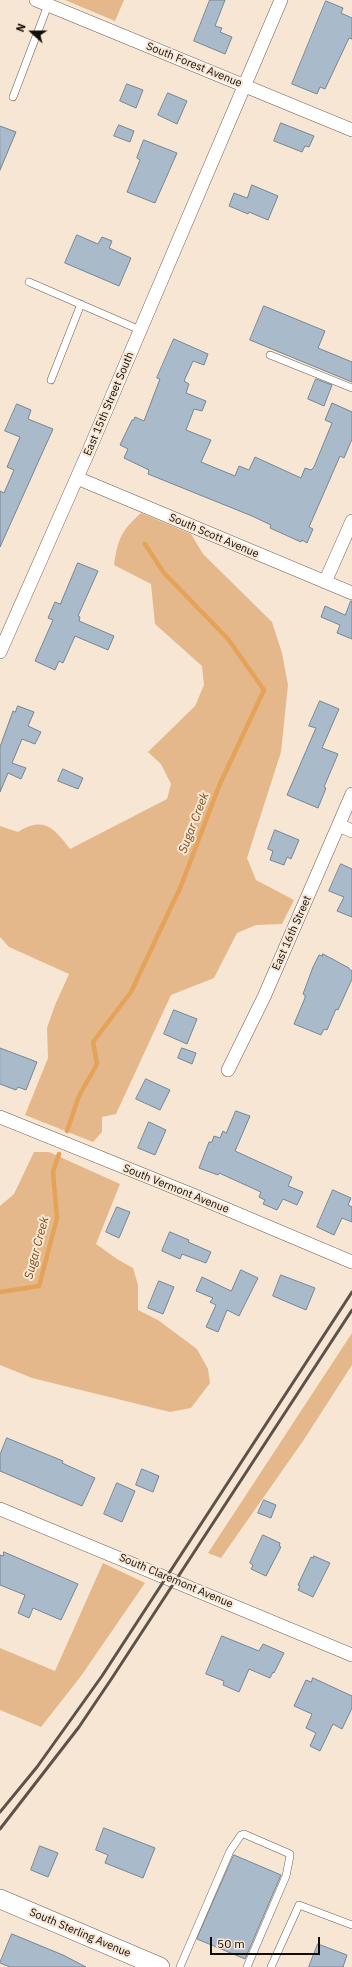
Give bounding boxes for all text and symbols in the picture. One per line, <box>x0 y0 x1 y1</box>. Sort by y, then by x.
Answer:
north arrow <box>12 12 52 52</box>
text: N <box>13 21 29 34</box>
street label: South Forest Avenue <box>144 40 244 90</box>
street label: East 15th Street South <box>81 350 137 458</box>
street label: South Scott Avenue <box>167 511 261 561</box>
water label: Sugar Creek <box>176 791 212 855</box>
street label: East 16th Street <box>270 894 314 972</box>
street label: South Vermont Avenue <box>121 1162 231 1216</box>
water label: Sugar Creek <box>22 1215 52 1281</box>
street label: South Claremont Avenue <box>117 1551 235 1611</box>
street label: South Sterling Avenue <box>27 1906 133 1960</box>
scale bar <box>212 1929 322 1955</box>
text: 50 m <box>217 1936 245 1951</box>

